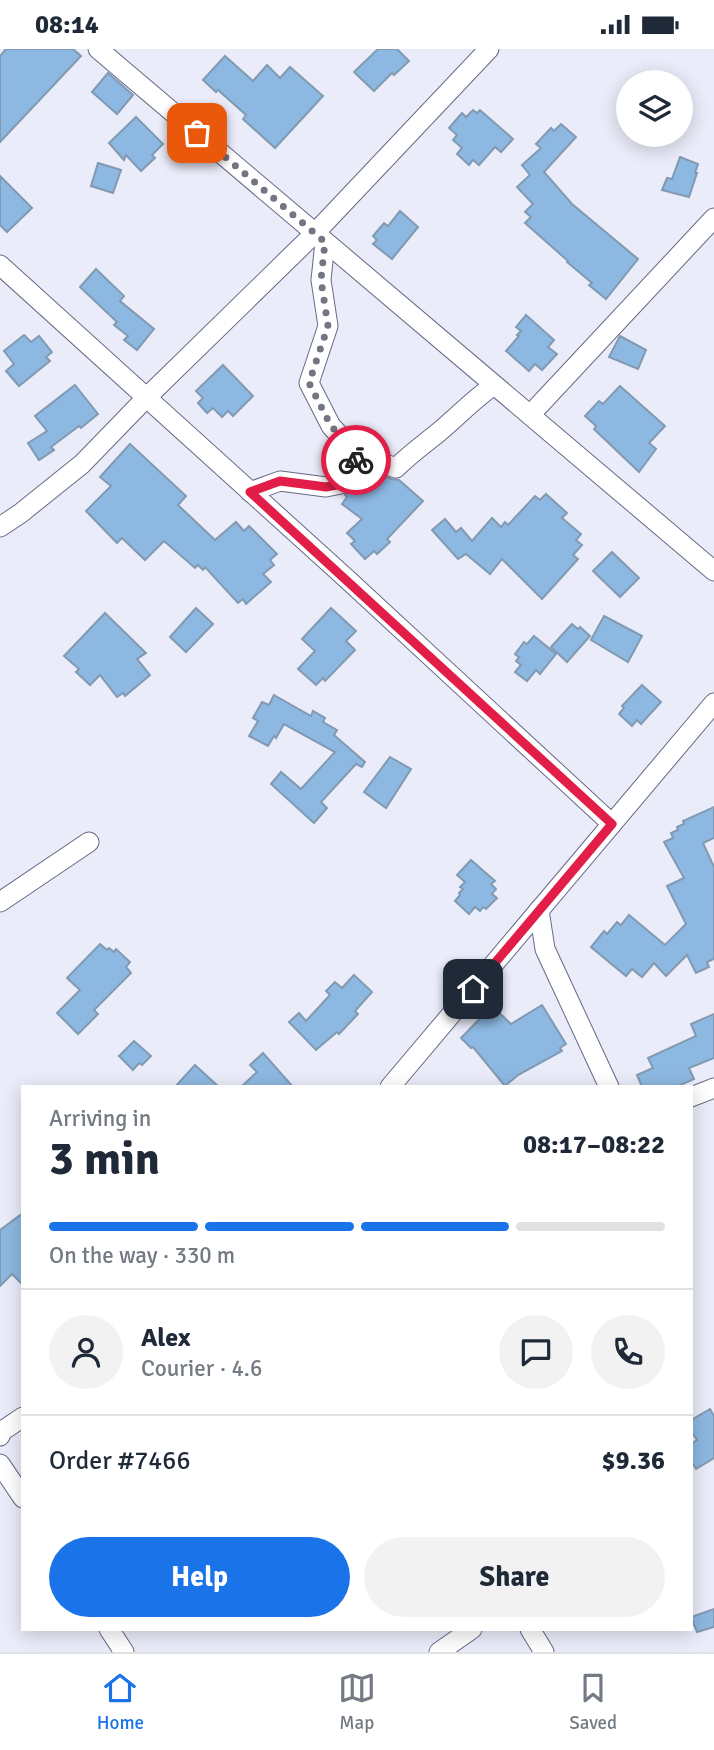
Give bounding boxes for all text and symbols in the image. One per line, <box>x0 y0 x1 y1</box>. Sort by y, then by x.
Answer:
text: 08:14 <box>35 9 99 41</box>
map controls <box>616 70 693 147</box>
button: layers <box>616 70 693 147</box>
pin <box>167 103 227 163</box>
icon: bag <box>178 114 216 152</box>
courier <box>321 425 391 495</box>
icon: bike <box>337 441 375 479</box>
pin <box>443 959 503 1019</box>
icon: home <box>454 970 492 1008</box>
text: Arriving in <box>49 1104 151 1133</box>
text: 08:17–08:22 <box>523 1129 665 1161</box>
text: 3 min <box>49 1131 160 1187</box>
text: On the way · 330 m <box>49 1241 235 1270</box>
button: person <box>49 1315 123 1389</box>
button: chat <box>499 1315 573 1389</box>
button: phone <box>591 1315 665 1389</box>
text: Alex <box>141 1322 191 1354</box>
text: Courier · 4.6 <box>141 1354 262 1383</box>
text: Order #7466 <box>49 1445 190 1477</box>
text: $9.36 <box>601 1445 665 1477</box>
button: Help <box>49 1537 350 1617</box>
button: Share <box>364 1537 665 1617</box>
tab: Home <box>97 1669 144 1735</box>
tab: Map <box>338 1669 376 1735</box>
tab: Saved <box>569 1669 617 1735</box>

